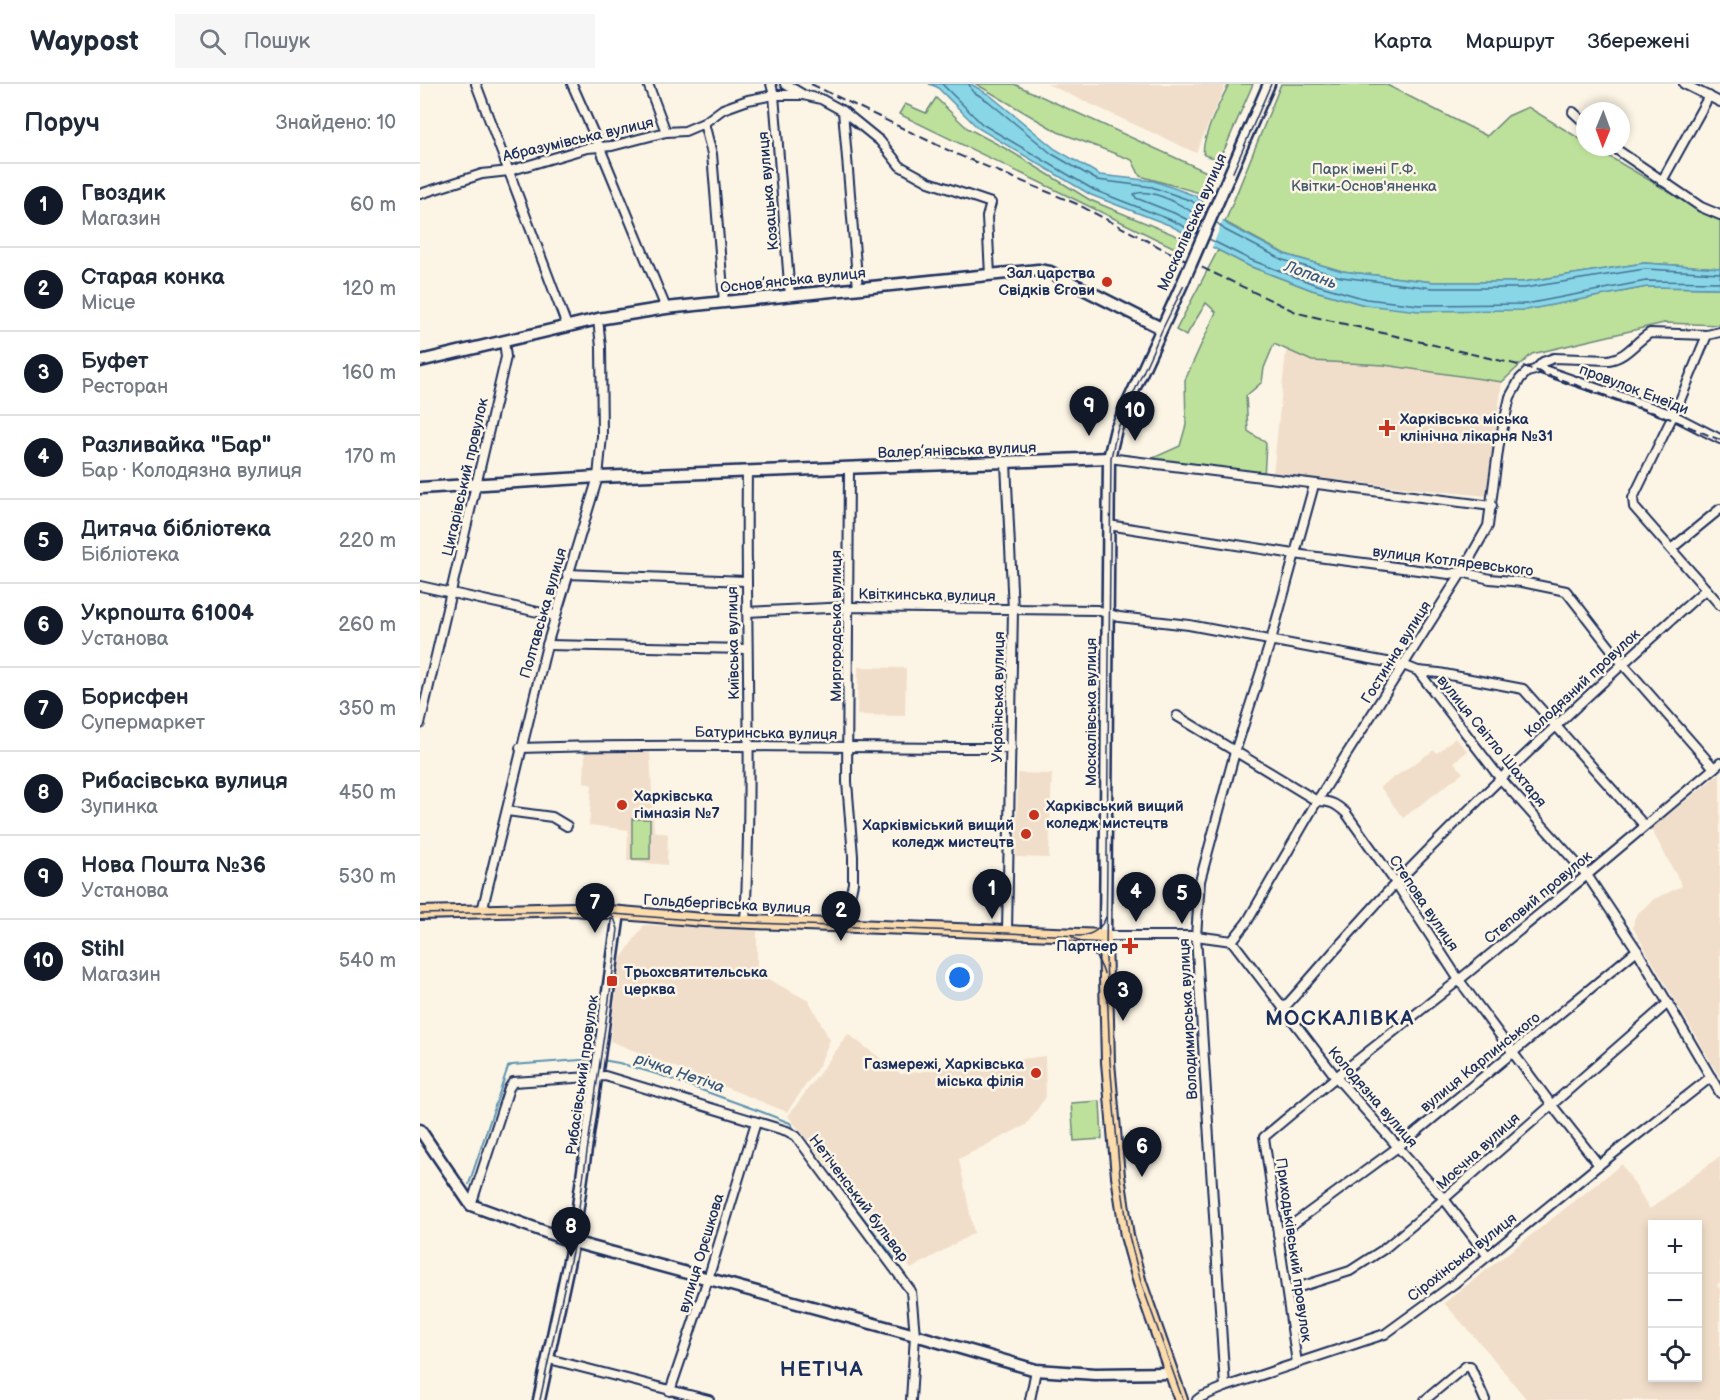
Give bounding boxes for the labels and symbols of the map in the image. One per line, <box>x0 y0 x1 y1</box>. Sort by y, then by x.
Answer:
north arrow <box>1576 102 1630 156</box>
street label: Абразумівська вулиця <box>500 113 655 166</box>
street label: Козацька вулиця <box>754 131 783 251</box>
street label: Москалівська вулиця <box>1154 150 1231 294</box>
park label: Парк імені Г.Ф. Квітки-Основ'яненка <box>1291 160 1437 196</box>
water label: Лопань <box>1281 257 1339 294</box>
street label: Основ’янська вулиця <box>719 263 867 298</box>
place label: Зал царства Свідків Єгови <box>998 264 1095 300</box>
marker: Зал царства Свідків Єгови <box>1100 275 1114 289</box>
street label: провулок Енеїди <box>1576 360 1691 419</box>
pin: 9 <box>1070 386 1108 436</box>
pin: 10 <box>1116 392 1154 441</box>
street label: Цигарівський провулок <box>438 396 493 558</box>
place label: Харківська міська клінічна лікарня №31 <box>1399 410 1553 446</box>
marker: Харківська міська клінічна лікарня №31 <box>1378 419 1396 437</box>
street label: Валер’янівська вулиця <box>877 438 1037 463</box>
street label: вулиця Котляревського <box>1371 542 1535 581</box>
street label: Полтавська вулиця <box>516 546 571 681</box>
street label: Миргородська вулиця <box>827 550 846 702</box>
street label: Квіткинська вулиця <box>858 585 996 606</box>
street label: Київська вулиця <box>723 586 744 700</box>
street label: Гостинна вулиця <box>1357 597 1436 707</box>
street label: Колодязний провулок <box>1520 625 1644 742</box>
street label: Українська вулиця <box>988 631 1009 763</box>
street label: Москалівська вулиця <box>1082 638 1101 786</box>
street label: вулиця Світло Шахтаря <box>1432 671 1551 811</box>
street label: Батуринська вулиця <box>694 723 838 744</box>
place label: Харківська гімназія №7 <box>633 787 720 823</box>
place label: Харківський вищий коледж мистецтв <box>1045 797 1184 833</box>
marker: Харківська гімназія №7 <box>615 798 629 812</box>
marker: Харківський вищий коледж мистецтв <box>1027 808 1041 822</box>
place label: Харківміський вищий коледж мистецтв <box>862 816 1014 852</box>
marker: Харківміський вищий коледж мистецтв <box>1019 827 1033 841</box>
street label: Степовий провулок <box>1481 847 1596 948</box>
street label: Степова вулиця <box>1385 852 1463 955</box>
pin: 1 <box>972 870 1012 919</box>
pin: 4 <box>1116 872 1156 922</box>
pin: 5 <box>1162 874 1202 924</box>
pin: 7 <box>576 884 615 933</box>
street label: Гольдбергівська вулиця <box>643 891 811 918</box>
pin: 2 <box>822 892 860 941</box>
place label: Партнер <box>1056 937 1118 956</box>
street label: Володимирська вулиця <box>1175 938 1202 1100</box>
marker: Партнер <box>1123 939 1137 953</box>
place label: Трьохсвятительська церква <box>624 963 768 999</box>
your location <box>945 963 974 992</box>
pin: 3 <box>1104 972 1142 1021</box>
marker: Трьохсвятительська церква <box>605 974 619 988</box>
street label: Рибасівський провулок <box>562 994 603 1156</box>
district label: МОСКАЛІВКА <box>1265 1006 1415 1031</box>
street label: вулиця Карпинського <box>1416 1008 1544 1117</box>
street label: Колодязна вулиця <box>1323 1043 1422 1152</box>
water label: річка Нетіча <box>631 1049 727 1098</box>
place label: Газмережі, Харківська міська філія <box>864 1055 1024 1091</box>
marker: Газмережі, Харківська міська філія <box>1029 1066 1043 1080</box>
street label: Моєчна вулиця <box>1433 1109 1524 1194</box>
pin: 6 <box>1122 1128 1162 1177</box>
street label: Нетіченський бульвар <box>804 1131 913 1266</box>
street label: Приходьківський провулок <box>1271 1157 1316 1343</box>
street label: вулиця Орєшкова <box>674 1191 729 1315</box>
pin: 8 <box>552 1208 590 1257</box>
street label: Сірохінська вулиця <box>1404 1209 1521 1306</box>
district label: НЕТІЧА <box>780 1357 864 1382</box>

